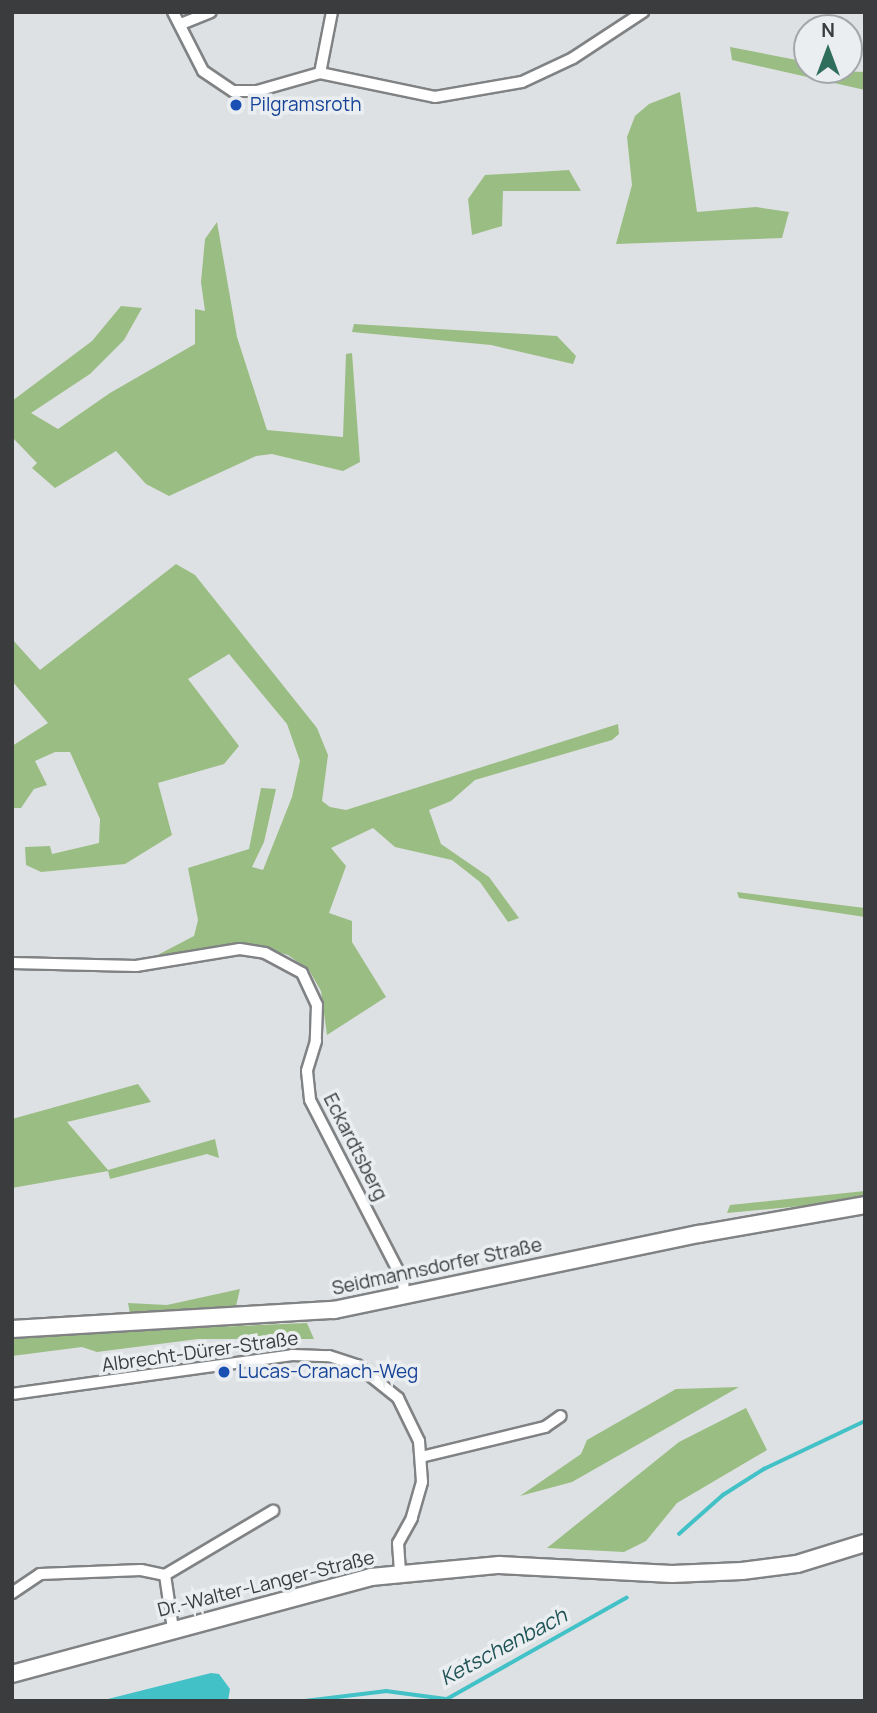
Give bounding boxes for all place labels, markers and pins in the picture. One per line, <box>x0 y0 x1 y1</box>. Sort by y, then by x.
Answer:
place label: Pilgramsroth <box>250 94 362 116</box>
marker: Pilgramsroth <box>228 97 244 113</box>
place label: Lucas-Cranach-Weg <box>238 1361 418 1383</box>
marker: Lucas-Cranach-Weg <box>216 1364 232 1380</box>

